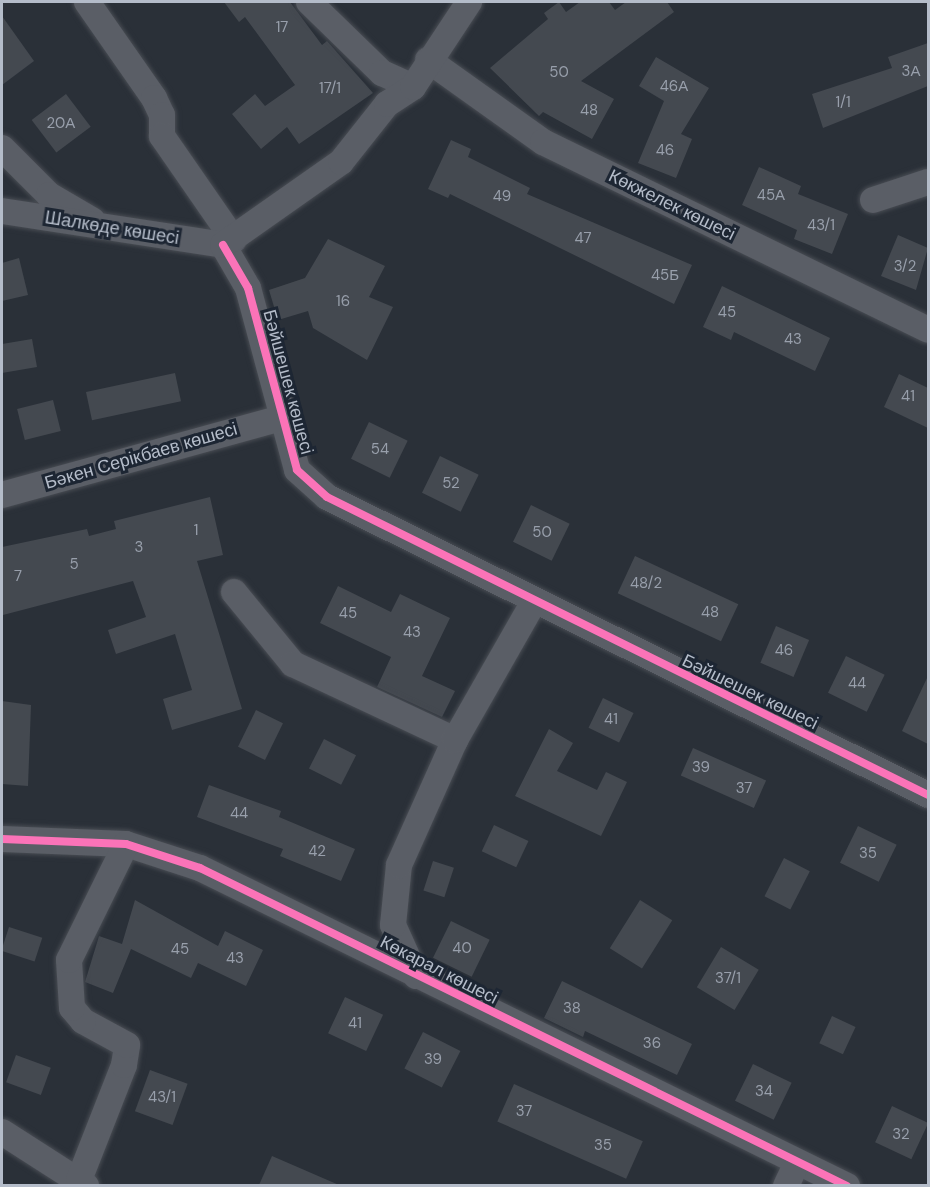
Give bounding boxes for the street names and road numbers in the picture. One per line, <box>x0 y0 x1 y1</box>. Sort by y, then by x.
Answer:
street label: Көкжелек көшесі <box>605 165 739 245</box>
street label: Шалкөде көшесі <box>43 207 181 249</box>
street label: Бәйшешек көшесі <box>258 307 318 457</box>
street label: Бәкен Серікбаев көшесі <box>42 418 240 494</box>
street label: Бәйшешек көшесі <box>678 650 822 734</box>
street label: Көкарал көшесі <box>376 931 502 1009</box>

